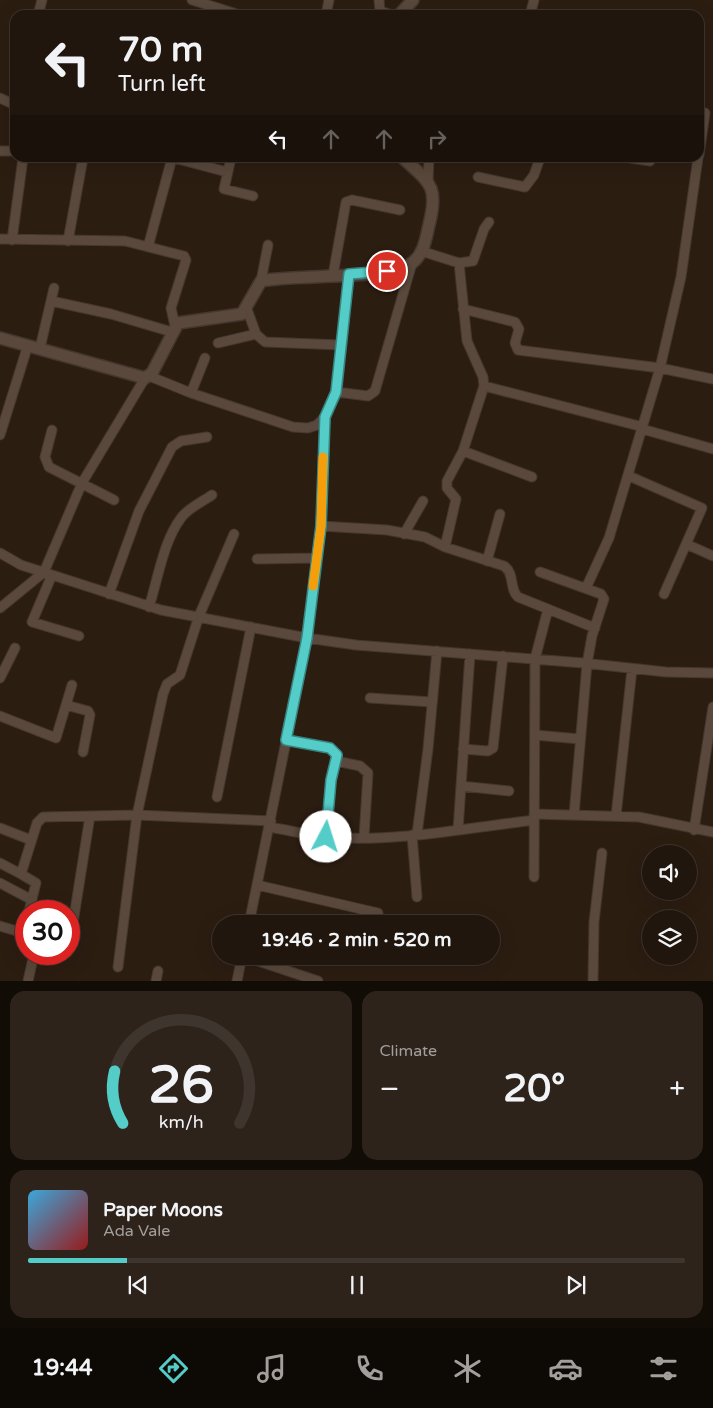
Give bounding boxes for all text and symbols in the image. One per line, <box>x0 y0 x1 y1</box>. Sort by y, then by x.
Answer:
text: 70 m <box>118 29 203 71</box>
icon: left <box>35 30 100 95</box>
text: Turn left <box>118 71 206 97</box>
icon: left <box>264 125 292 153</box>
icon: ahead <box>317 125 345 153</box>
icon: ahead <box>370 125 398 153</box>
icon: right <box>423 125 451 153</box>
pin <box>366 250 408 292</box>
icon: arrive <box>373 257 401 285</box>
position arrow <box>299 810 351 862</box>
map controls <box>642 845 697 965</box>
button: sound <box>642 845 697 900</box>
speed limit sign: 30 <box>15 900 80 965</box>
button: layers <box>642 910 697 965</box>
text: 19:46 · 2 min · 520 m <box>260 929 452 951</box>
text: Climate <box>380 1041 437 1061</box>
text: 26 <box>148 1054 213 1117</box>
text: 20° <box>503 1066 565 1112</box>
text: − <box>380 1072 399 1106</box>
text: + <box>669 1072 685 1106</box>
text: km/h <box>158 1112 203 1133</box>
text: Paper Moons <box>103 1199 223 1221</box>
text: Ada Vale <box>103 1221 170 1241</box>
icon: previous <box>124 1271 152 1299</box>
icon: pause <box>343 1271 371 1299</box>
icon: next <box>562 1271 590 1299</box>
icon: directions <box>156 1351 191 1386</box>
icon: music <box>254 1351 289 1386</box>
icon: phone <box>352 1351 387 1386</box>
icon: climate <box>450 1351 485 1386</box>
icon: car <box>548 1351 583 1386</box>
icon: filters <box>646 1351 681 1386</box>
text: 19:44 <box>32 1355 93 1381</box>

